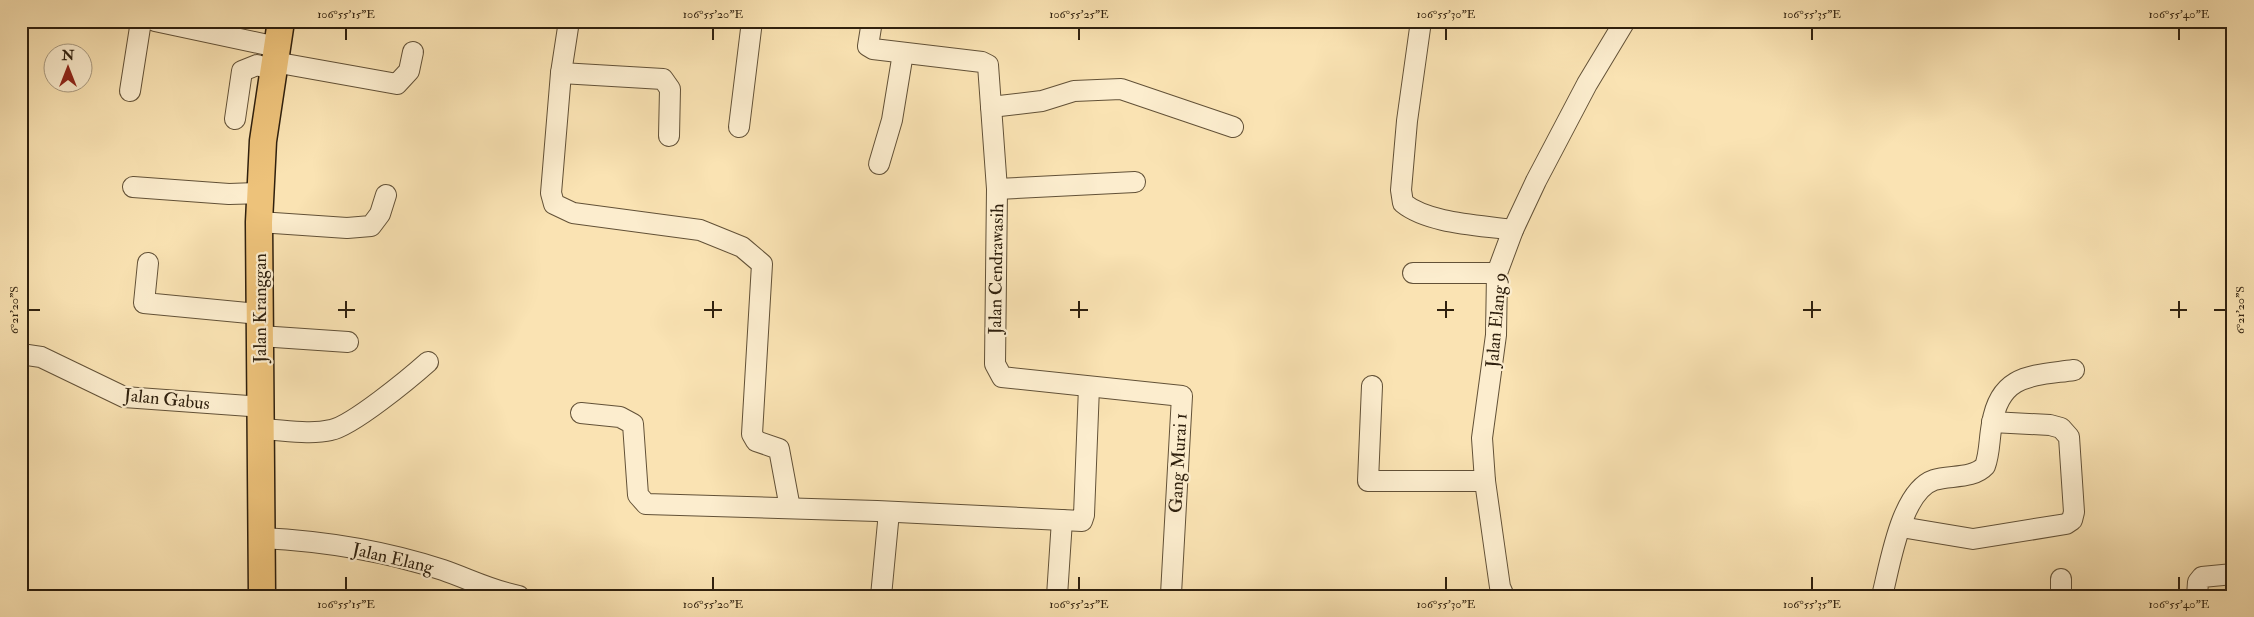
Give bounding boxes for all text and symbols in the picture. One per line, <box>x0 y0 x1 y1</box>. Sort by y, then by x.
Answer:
text: 106°55'15"E <box>317 7 375 22</box>
text: 106°55'20"E <box>683 7 744 22</box>
text: 106°55'25"E <box>1049 7 1109 22</box>
text: 106°55'30"E <box>1417 7 1476 22</box>
text: 106°55'35"E <box>1783 7 1841 22</box>
text: 106°55'40"E <box>2149 7 2210 22</box>
north arrow <box>42 42 92 92</box>
text: N <box>61 47 75 64</box>
street label: Jalan Cendrawasih <box>984 203 1009 336</box>
street label: Jalan Kranggan <box>249 253 272 364</box>
street label: Jalan Elang 9 <box>1481 271 1512 370</box>
text: 6°21'20"S <box>7 286 22 334</box>
text: 6°21'20"S <box>2233 286 2248 334</box>
street label: Jalan Gabus <box>122 383 211 415</box>
street label: Gang Murai 1 <box>1164 412 1193 514</box>
street label: Jalan Elang <box>349 538 437 579</box>
text: 106°55'15"E <box>317 597 375 612</box>
text: 106°55'20"E <box>683 597 744 612</box>
text: 106°55'25"E <box>1049 597 1109 612</box>
text: 106°55'30"E <box>1417 597 1476 612</box>
text: 106°55'35"E <box>1783 597 1841 612</box>
text: 106°55'40"E <box>2149 597 2210 612</box>

